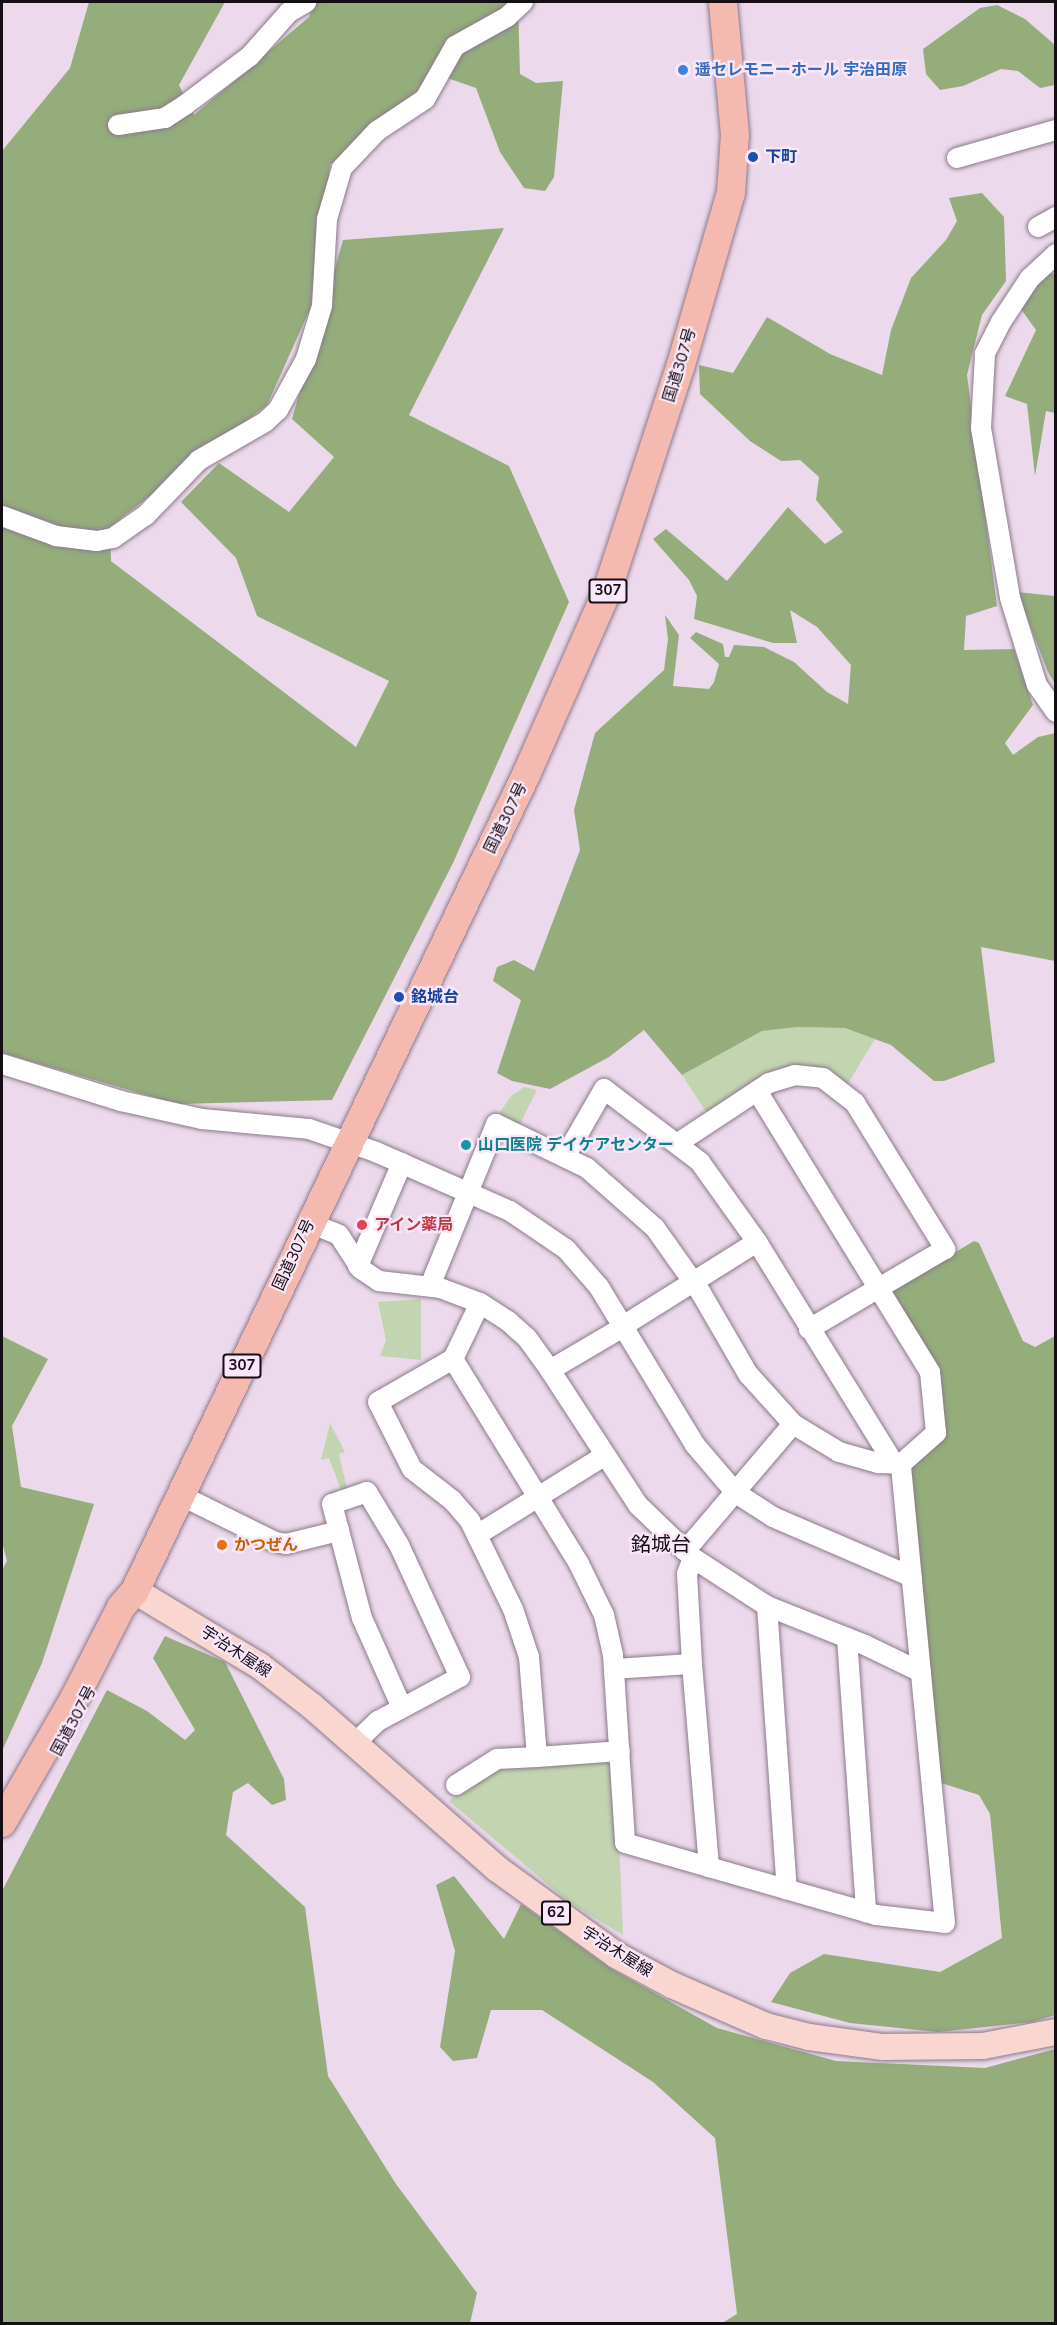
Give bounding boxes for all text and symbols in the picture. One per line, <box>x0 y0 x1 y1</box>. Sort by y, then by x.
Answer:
place label: 遥セレモニーホール 宇治田原 <box>695 60 907 80</box>
marker: 遥セレモニーホール 宇治田原 <box>676 63 690 77</box>
place label: 下町 <box>765 147 797 167</box>
marker: 下町 <box>746 150 760 164</box>
street label: 国道307号 <box>660 325 700 405</box>
road number: 307 <box>588 579 628 603</box>
street label: 国道307号 <box>481 779 531 857</box>
place label: 銘城台 <box>411 987 459 1007</box>
marker: 銘城台 <box>392 990 406 1004</box>
place label: 山口医院 デイケアセンター <box>478 1135 674 1155</box>
marker: 山口医院 デイケアセンター <box>459 1138 473 1152</box>
place label: アイン薬局 <box>374 1215 454 1235</box>
street label: 国道307号 <box>269 1216 319 1294</box>
marker: アイン薬局 <box>355 1218 369 1232</box>
road number: 307 <box>222 1354 262 1378</box>
district label: 銘城台 <box>631 1532 691 1556</box>
place label: かつぜん <box>234 1535 298 1555</box>
marker: かつぜん <box>215 1538 229 1552</box>
street label: 宇治木屋線 <box>197 1622 275 1682</box>
street label: 国道307号 <box>47 1683 101 1759</box>
road number: 62 <box>541 1901 571 1925</box>
street label: 宇治木屋線 <box>578 1923 656 1981</box>

